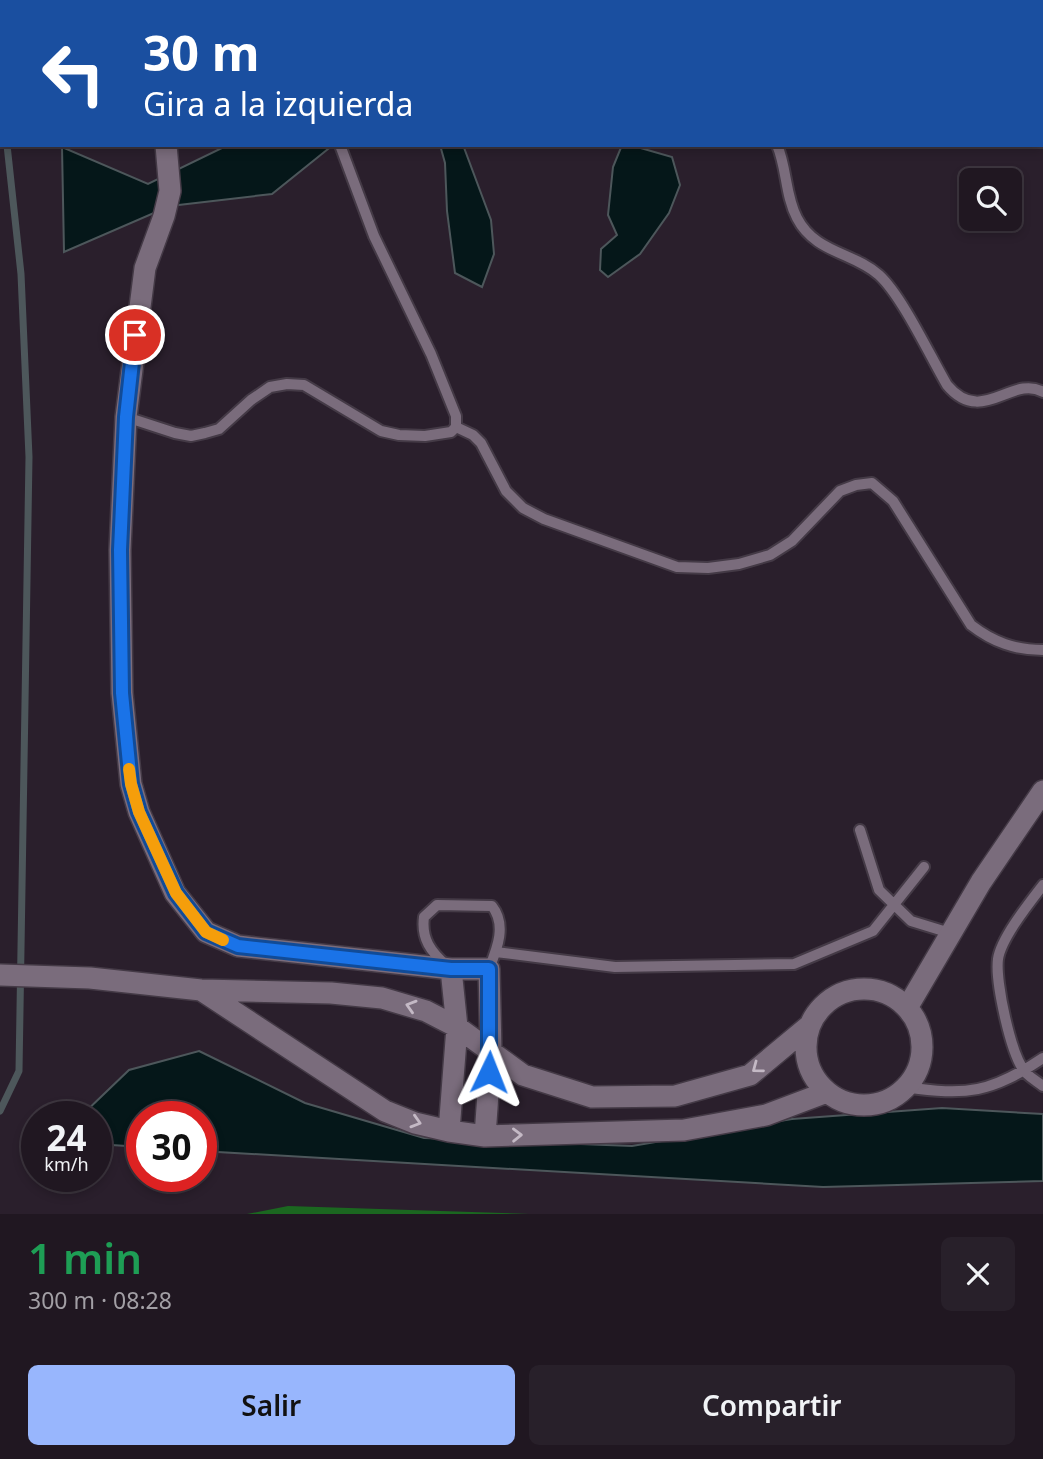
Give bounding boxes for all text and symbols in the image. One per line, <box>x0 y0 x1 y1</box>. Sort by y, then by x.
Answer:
text: 30 m <box>143 19 260 85</box>
icon: left <box>28 28 119 119</box>
text: Gira a la izquierda <box>143 82 413 125</box>
map controls <box>959 168 1022 231</box>
button: search <box>959 168 1022 231</box>
pin <box>105 305 165 365</box>
icon: arrive <box>116 316 154 354</box>
one-way arrow <box>406 1000 418 1015</box>
position arrow <box>452 1035 526 1109</box>
one-way arrow <box>752 1060 765 1073</box>
speed limit sign: 30 <box>126 1101 217 1192</box>
text: 24 <box>46 1114 87 1161</box>
one-way arrow <box>410 1114 422 1129</box>
one-way arrow <box>512 1128 523 1143</box>
text: km/h <box>44 1152 89 1176</box>
text: 1 min <box>28 1229 142 1286</box>
button: close <box>941 1237 1015 1311</box>
text: 300 m · 08:28 <box>28 1284 172 1316</box>
button: Salir <box>28 1365 515 1445</box>
button: Compartir <box>529 1365 1015 1445</box>

